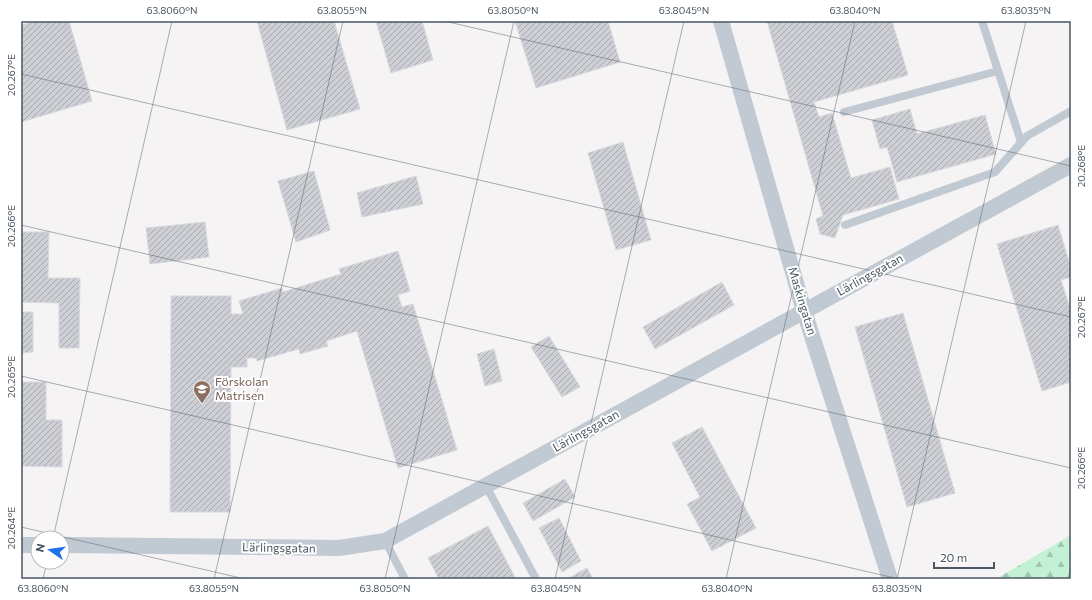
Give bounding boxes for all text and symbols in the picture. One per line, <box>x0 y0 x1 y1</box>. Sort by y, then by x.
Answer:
text: 63.8060°N <box>146 4 198 16</box>
text: 63.8055°N <box>317 4 367 16</box>
text: 63.8050°N <box>488 4 538 16</box>
text: 63.8045°N <box>659 4 709 16</box>
text: 63.8040°N <box>829 4 881 16</box>
text: 63.8035°N <box>1001 4 1051 16</box>
text: 20.267°E <box>5 54 17 96</box>
text: 20.268°E <box>1075 145 1087 187</box>
text: 20.266°E <box>5 205 17 247</box>
street label: Lärlingsgatan <box>834 250 905 298</box>
street label: Maskingatan <box>786 265 820 336</box>
text: 20.267°E <box>1075 296 1087 338</box>
text: 20.265°E <box>5 356 17 398</box>
place label: Förskolan Matrisen <box>215 374 268 402</box>
school or university icon: Förskolan Matrisen <box>192 379 212 404</box>
street label: Lärlingsgatan <box>550 406 621 454</box>
text: 20.266°E <box>1075 447 1087 489</box>
text: 20.264°E <box>5 507 17 549</box>
north arrow <box>30 530 70 570</box>
street label: Lärlingsgatan <box>242 539 316 555</box>
text: N <box>33 542 47 553</box>
scale bar <box>934 544 994 570</box>
text: 20 m <box>940 550 967 564</box>
text: 63.8060°N <box>17 582 69 594</box>
text: 63.8055°N <box>189 582 239 594</box>
text: 63.8050°N <box>360 582 410 594</box>
text: 63.8045°N <box>531 582 581 594</box>
text: 63.8040°N <box>701 582 753 594</box>
text: 63.8035°N <box>872 582 922 594</box>

